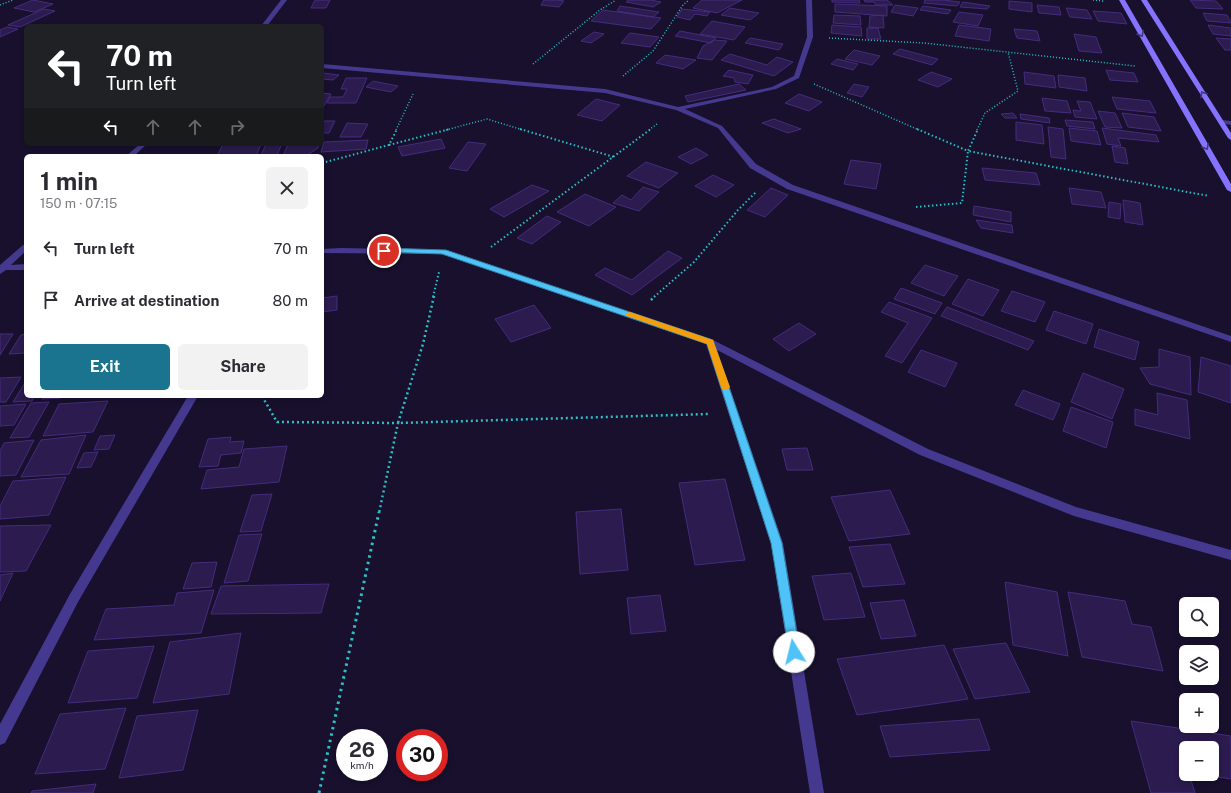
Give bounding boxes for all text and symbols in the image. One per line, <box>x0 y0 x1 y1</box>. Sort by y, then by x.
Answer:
one-way arrow <box>1137 30 1144 37</box>
text: 70 m <box>106 39 173 72</box>
icon: left <box>40 40 92 92</box>
text: Turn left <box>106 73 176 94</box>
one-way arrow <box>1200 91 1207 98</box>
icon: left <box>100 116 122 138</box>
icon: ahead <box>142 116 164 138</box>
icon: ahead <box>184 116 206 138</box>
icon: right <box>226 116 248 138</box>
one-way arrow <box>1202 142 1209 150</box>
text: 1 min <box>40 167 98 195</box>
button: close <box>266 167 308 209</box>
text: 150 m · 07:15 <box>40 196 117 211</box>
pin <box>367 234 401 268</box>
icon: left <box>40 237 62 259</box>
text: Turn left <box>74 240 135 257</box>
text: 70 m <box>273 240 308 257</box>
icon: arrive <box>373 240 395 262</box>
icon: arrive <box>40 289 62 311</box>
text: Arrive at destination <box>74 292 219 309</box>
text: 80 m <box>273 292 308 309</box>
button: Exit <box>40 344 170 390</box>
button: Share <box>178 344 308 390</box>
map controls <box>1179 597 1219 781</box>
button: search <box>1179 597 1219 637</box>
position arrow <box>773 631 815 673</box>
button: layers <box>1179 645 1219 685</box>
button: + <box>1179 693 1219 733</box>
speed limit sign: 30 <box>396 729 448 781</box>
text: 26 <box>349 738 375 762</box>
button: − <box>1179 741 1219 781</box>
text: km/h <box>350 759 374 771</box>

